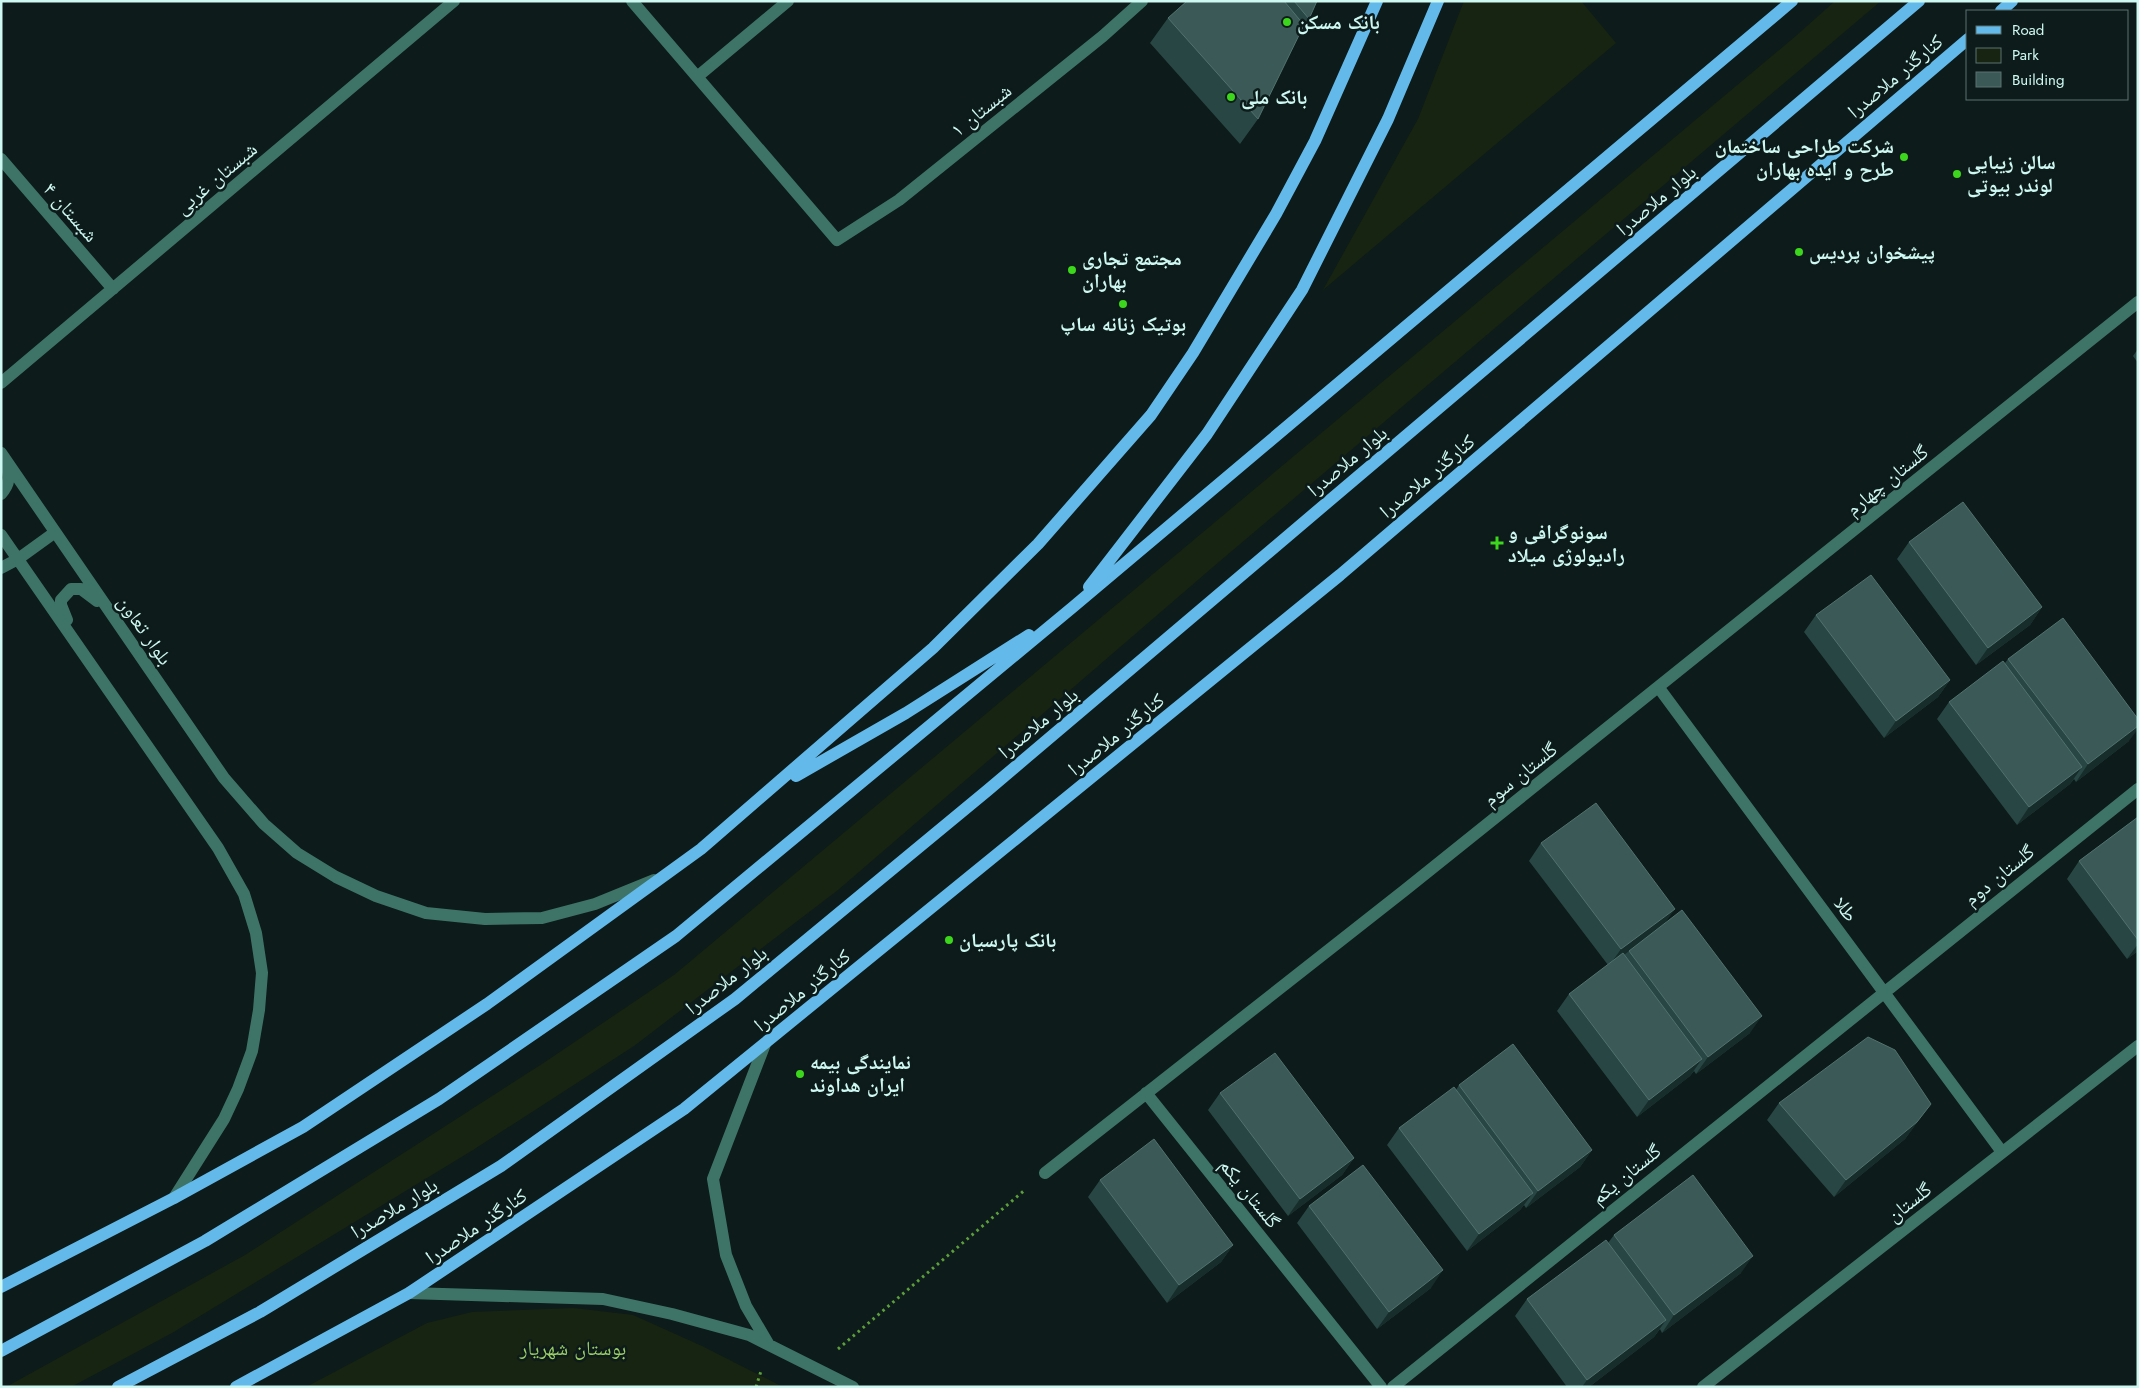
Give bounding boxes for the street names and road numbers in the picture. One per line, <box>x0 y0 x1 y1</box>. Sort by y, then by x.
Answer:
street label: کنارگذر ملاصدرا <box>1841 28 1950 125</box>
street label: شبستان ۱ <box>945 77 1018 144</box>
street label: شبستان غربی <box>169 135 264 222</box>
street label: بلوار ملاصدرا <box>1610 158 1703 243</box>
street label: شبستان ۴ <box>36 176 105 249</box>
street label: بلوار ملاصدرا <box>1301 419 1394 504</box>
street label: کنارگذر ملاصدرا <box>1373 428 1482 525</box>
street label: گلستان چهارم <box>1840 438 1935 523</box>
street label: بلوار تعاون <box>110 589 179 671</box>
street label: بلوار ملاصدرا <box>992 681 1085 766</box>
street label: کنارگذر ملاصدرا <box>1062 686 1171 783</box>
street label: گلستان سوم <box>1477 735 1564 814</box>
street label: گلستان دوم <box>1958 838 2041 913</box>
street label: طلا <box>1826 890 1865 928</box>
street label: بلوار ملاصدرا <box>679 939 774 1022</box>
street label: کنارگذر ملاصدرا <box>748 942 857 1039</box>
street label: گلستان یکم <box>1585 1137 1668 1212</box>
street label: گلستان یکم <box>1212 1152 1287 1235</box>
street label: بلوار ملاصدرا <box>345 1171 443 1246</box>
street label: گلستان <box>1881 1175 1938 1229</box>
street label: کنارگذر ملاصدرا <box>419 1182 533 1271</box>

